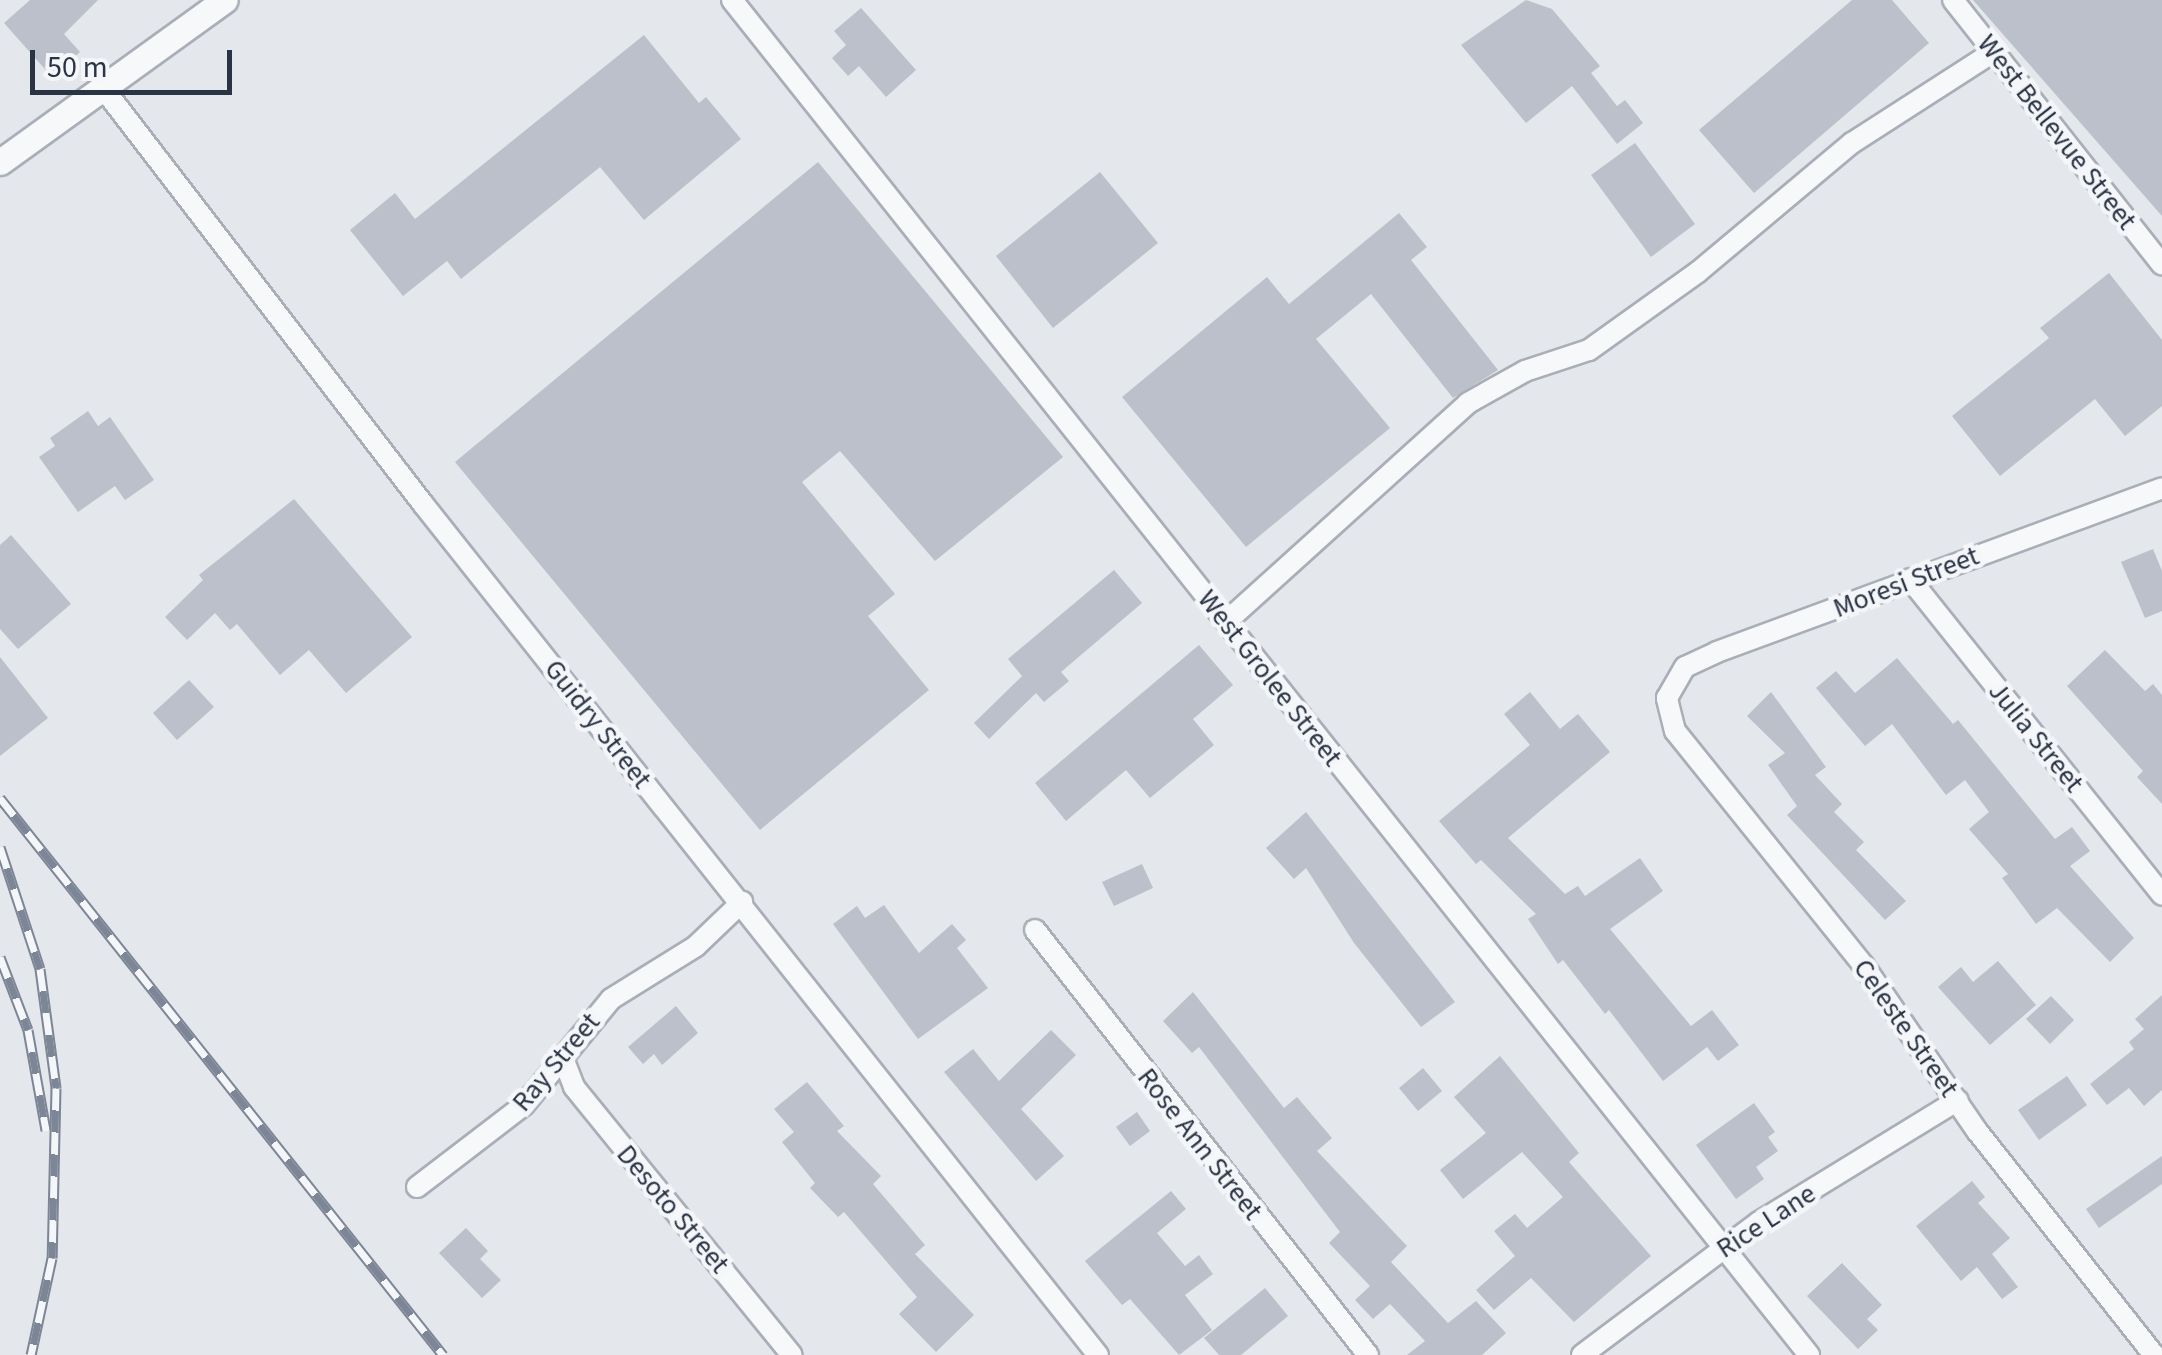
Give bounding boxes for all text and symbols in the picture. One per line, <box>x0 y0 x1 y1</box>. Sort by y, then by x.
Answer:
street label: West Bellevue Street <box>1970 28 2144 236</box>
scale bar <box>35 30 238 92</box>
text: 50 m <box>47 46 108 89</box>
street label: Moresi Street <box>1828 539 1984 625</box>
street label: West Grolee Street <box>1191 583 1349 773</box>
street label: Guidry Street <box>537 653 659 795</box>
street label: Julia Street <box>1981 675 2091 799</box>
street label: Celeste Street <box>1846 953 1966 1103</box>
street label: Ray Street <box>505 1006 607 1118</box>
street label: Rose Ann Street <box>1130 1061 1270 1227</box>
street label: Desoto Street <box>609 1138 737 1280</box>
street label: Rice Lane <box>1710 1177 1822 1265</box>

